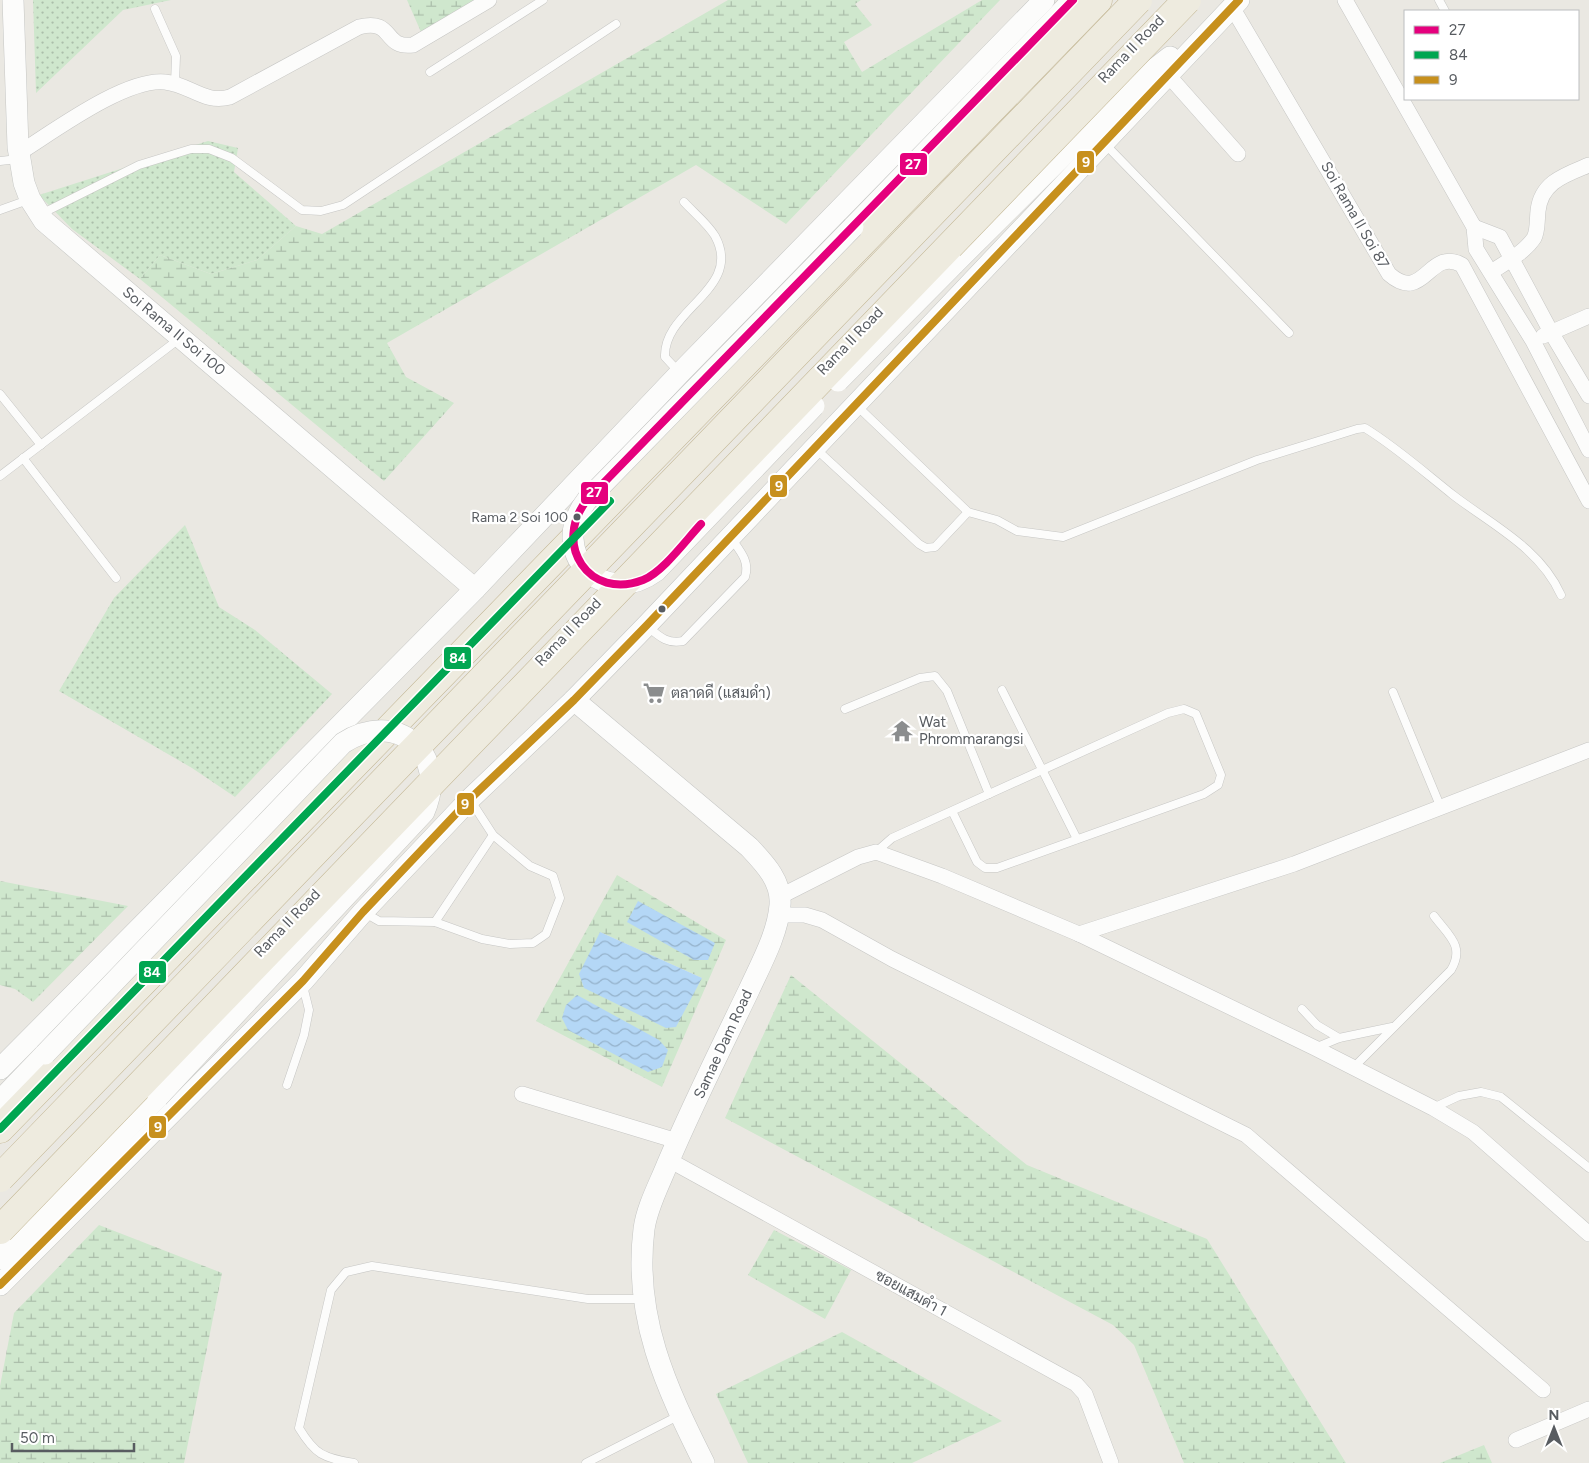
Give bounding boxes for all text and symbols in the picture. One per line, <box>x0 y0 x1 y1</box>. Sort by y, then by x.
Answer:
legend <box>1404 10 1579 100</box>
street label: Rama II Road <box>1094 11 1168 87</box>
text: 27 <box>1449 21 1465 39</box>
text: 84 <box>1449 46 1468 64</box>
text: 9 <box>1449 71 1458 89</box>
line badge: 9 <box>1076 150 1095 174</box>
line badge: 27 <box>899 152 928 176</box>
text: 9 <box>1082 154 1090 171</box>
text: 27 <box>905 156 921 173</box>
street label: Soi Rama II Soi 87 <box>1317 158 1393 272</box>
street label: Soi Rama II Soi 100 <box>119 283 229 379</box>
street label: Rama II Road <box>813 303 887 379</box>
line badge: 9 <box>769 474 788 498</box>
text: 9 <box>775 478 783 495</box>
line badge: 27 <box>580 481 609 505</box>
text: 27 <box>586 484 602 501</box>
place label: Rama 2 Soi 100 <box>471 509 568 526</box>
marker: Rama 2 Soi 100 <box>572 512 582 522</box>
street label: Rama II Road <box>531 594 605 670</box>
unlabelled marker <box>657 604 667 614</box>
line badge: 84 <box>443 646 472 670</box>
text: 84 <box>449 650 467 667</box>
supermarket icon: ตลาดดี (แสมดำ) <box>641 680 667 706</box>
place label: ตลาดดี (แสมดำ) <box>671 683 771 702</box>
place label: Wat Phrommarangsi <box>919 713 1023 748</box>
temple icon: Wat Phrommarangsi <box>889 718 915 744</box>
line badge: 9 <box>456 792 475 816</box>
text: 9 <box>461 796 469 813</box>
street label: Rama II Road <box>250 885 324 961</box>
line badge: 84 <box>138 960 167 984</box>
text: 84 <box>143 964 161 981</box>
street label: Samae Dam Road <box>690 987 756 1101</box>
line badge: 9 <box>148 1115 167 1139</box>
text: 9 <box>154 1119 162 1136</box>
street label: ซอยแสมดำ 1 <box>872 1266 950 1320</box>
north arrow <box>1529 1403 1579 1453</box>
text: N <box>1549 1407 1559 1424</box>
scale bar <box>12 1420 135 1452</box>
text: 50 m <box>20 1429 55 1447</box>

